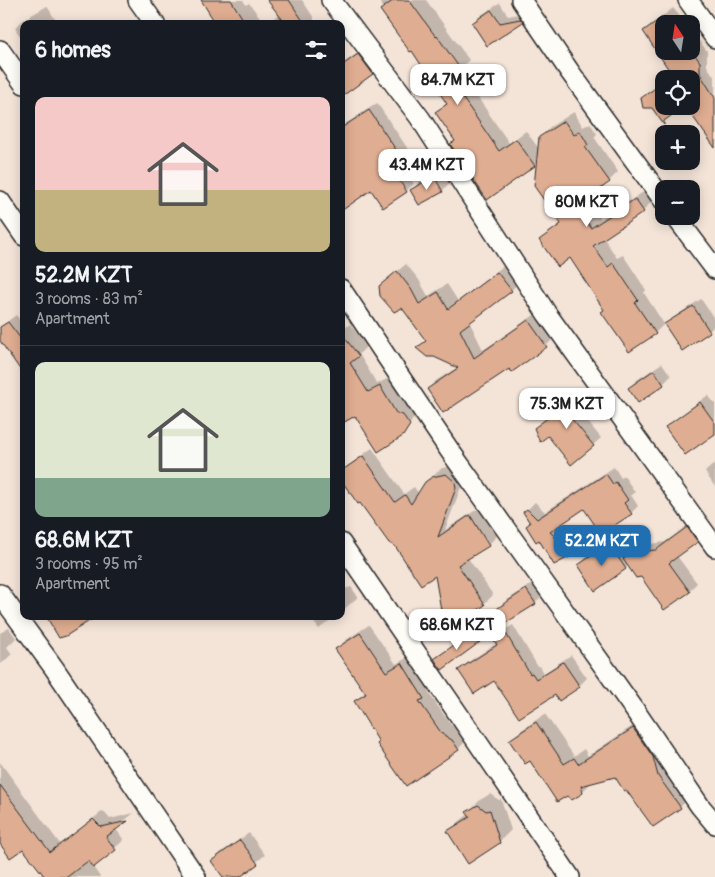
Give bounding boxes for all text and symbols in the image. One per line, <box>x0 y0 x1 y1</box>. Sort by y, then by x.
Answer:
north arrow <box>655 15 700 60</box>
map controls <box>655 15 700 225</box>
icon: filters <box>302 36 330 64</box>
text: 6 homes <box>35 37 111 64</box>
pin: 84.7M KZT <box>401 64 515 106</box>
text: 84.7M KZT <box>421 70 495 90</box>
button: locate <box>655 70 700 115</box>
button: + <box>655 125 700 170</box>
icon: home <box>138 129 228 219</box>
pin: 43.4M KZT <box>370 148 484 191</box>
text: 43.4M KZT <box>389 155 465 175</box>
button: − <box>655 180 700 225</box>
pin: 80M KZT <box>541 186 633 228</box>
text: 80M KZT <box>555 192 619 212</box>
text: 52.2M KZT <box>35 262 133 289</box>
text: 3 rooms · 83 m² <box>35 289 143 309</box>
text: Apartment <box>35 309 110 329</box>
pin: 75.3M KZT <box>510 388 624 430</box>
text: 75.3M KZT <box>530 394 604 414</box>
icon: home <box>138 395 228 485</box>
pin: 52.2M KZT <box>545 524 659 567</box>
text: 68.6M KZT <box>35 527 133 554</box>
text: 52.2M KZT <box>565 531 639 551</box>
text: 3 rooms · 95 m² <box>35 554 143 574</box>
text: Apartment <box>35 574 110 594</box>
pin: 68.6M KZT <box>400 608 514 651</box>
text: 68.6M KZT <box>420 615 494 635</box>

